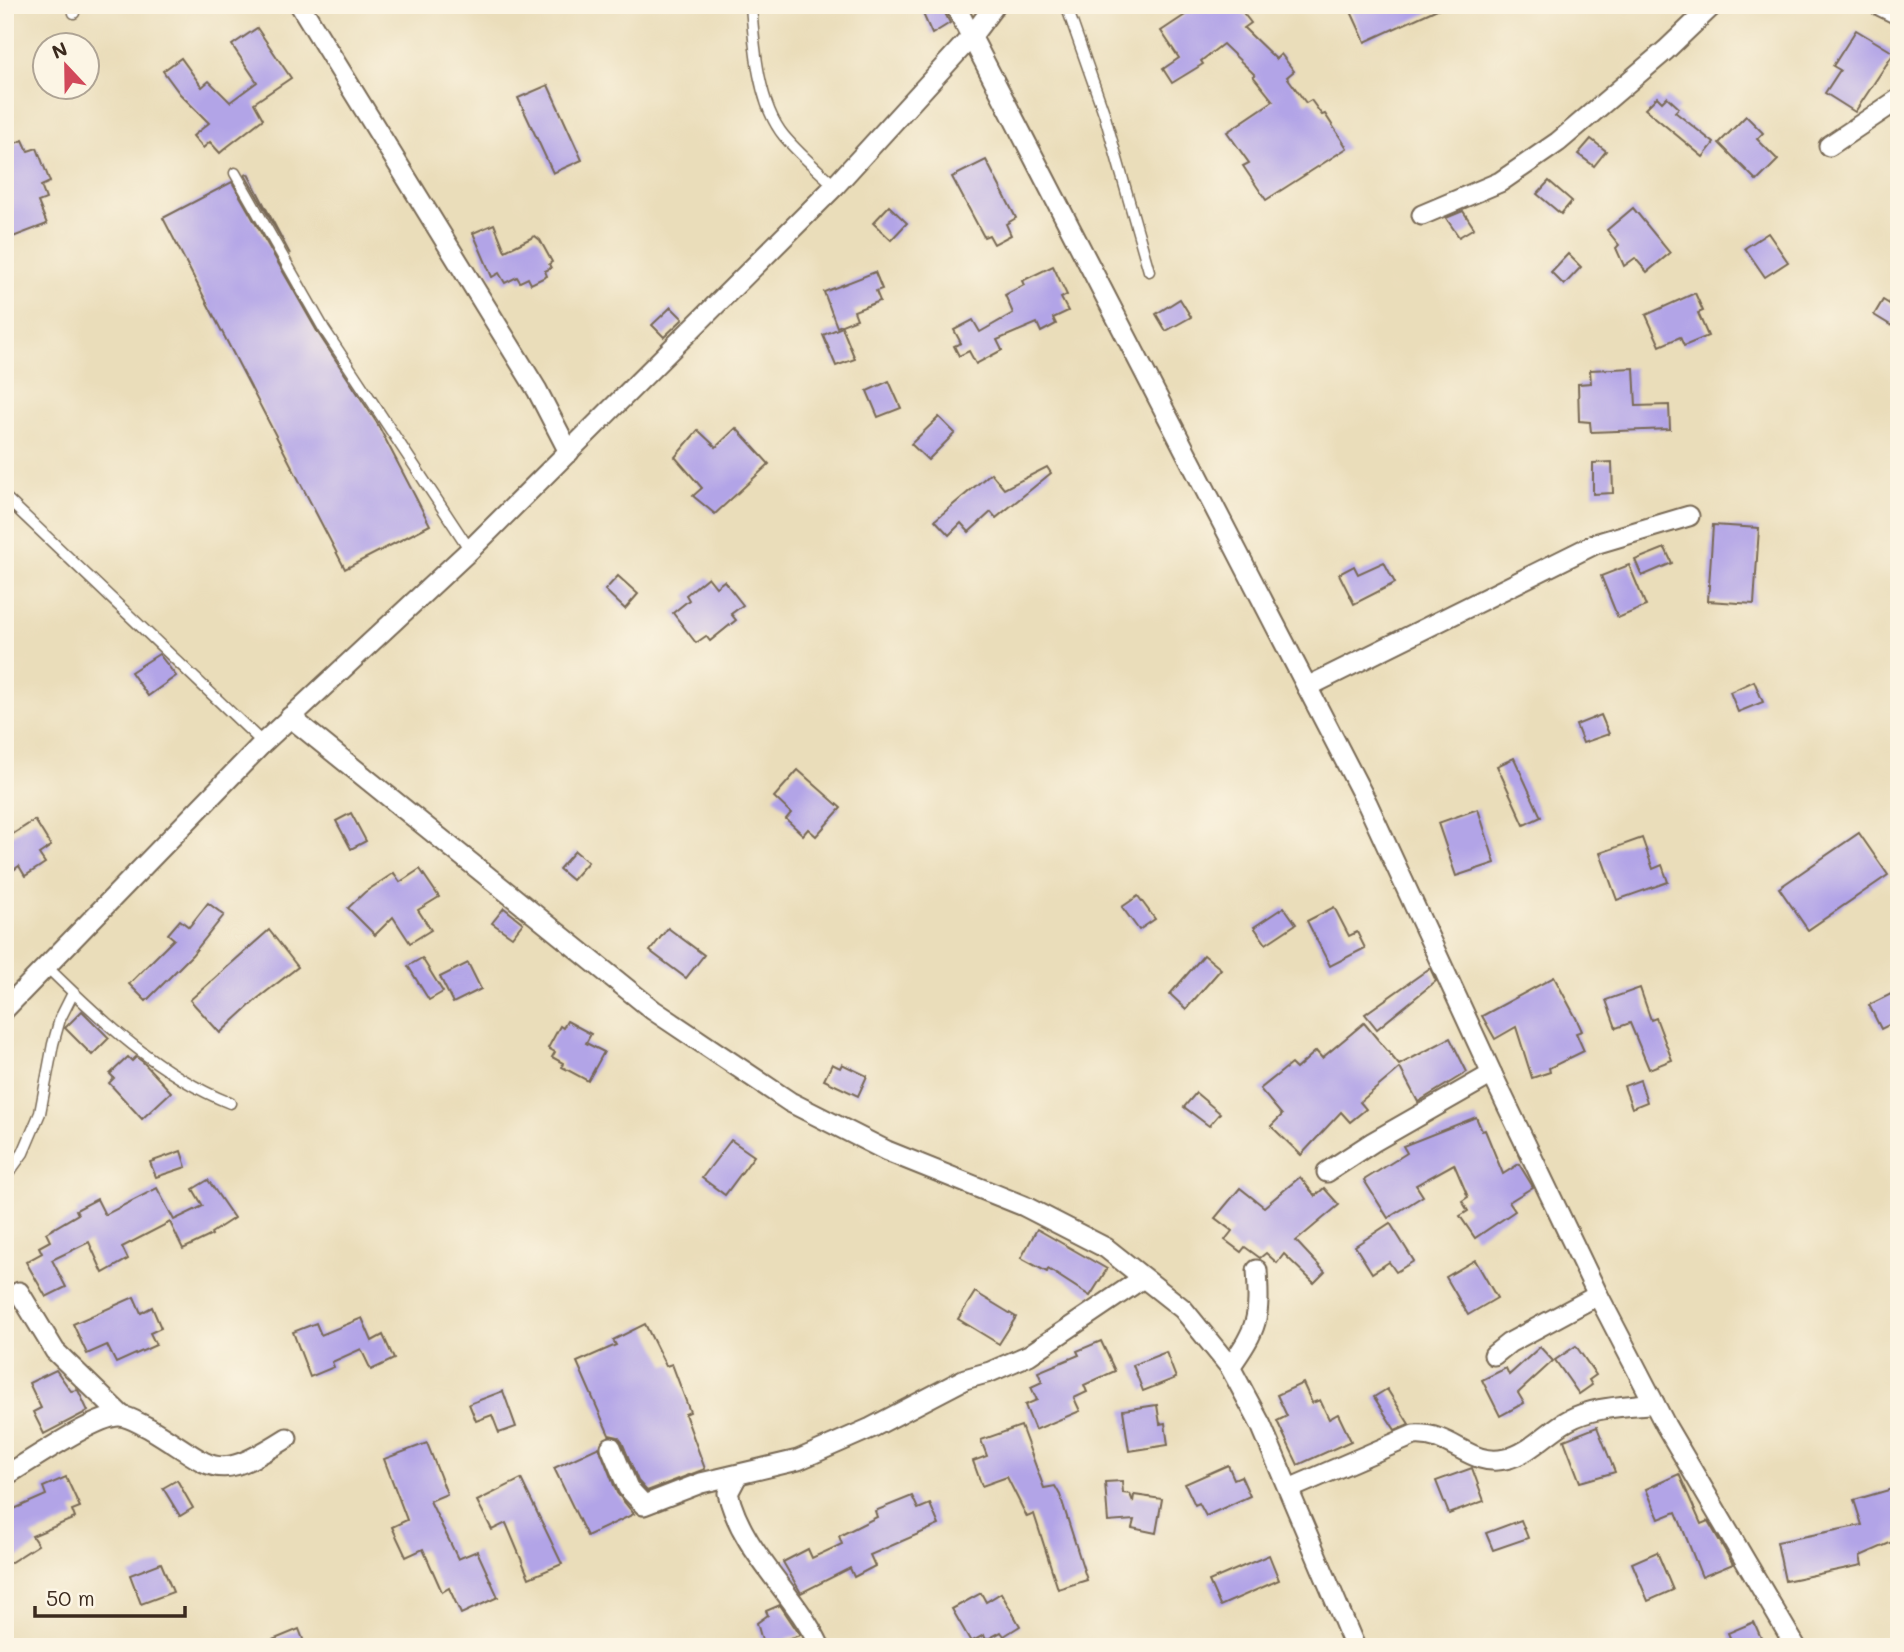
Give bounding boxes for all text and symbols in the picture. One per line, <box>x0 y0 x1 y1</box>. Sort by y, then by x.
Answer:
north arrow <box>32 32 102 102</box>
text: N <box>48 35 71 64</box>
scale bar <box>35 1575 186 1619</box>
text: 50 m <box>46 1584 95 1611</box>

